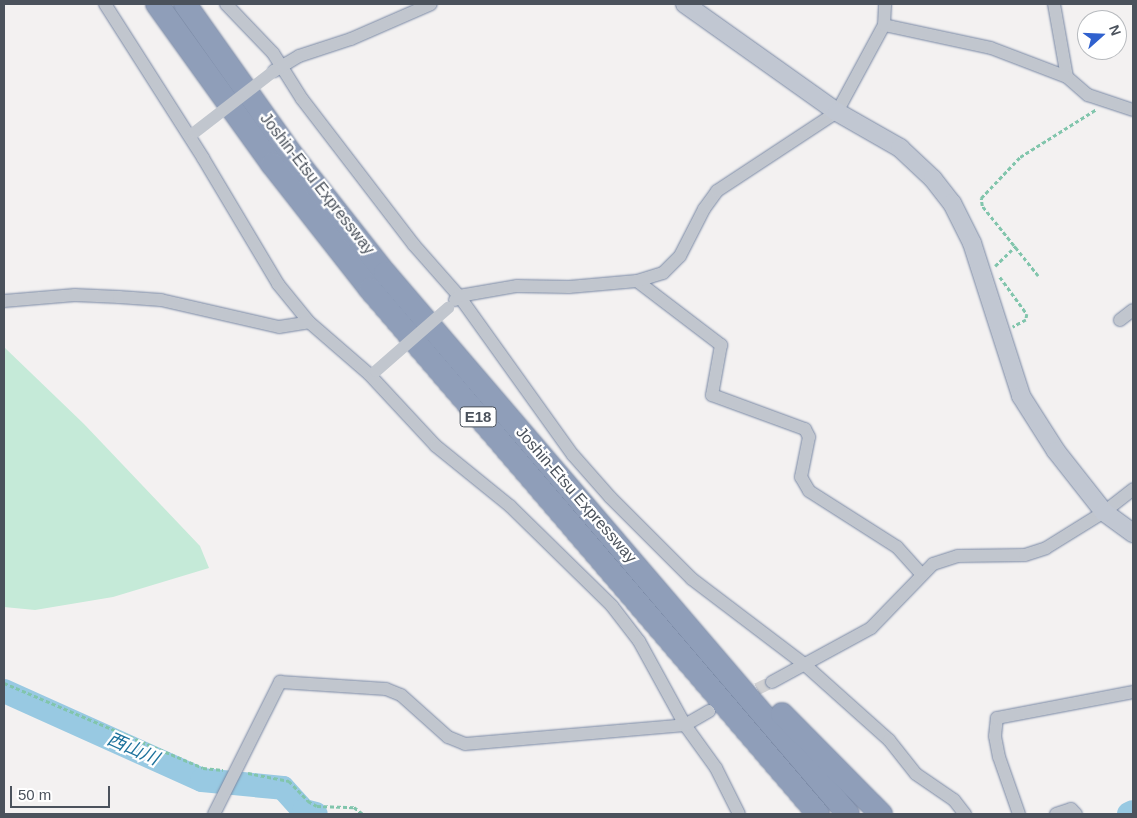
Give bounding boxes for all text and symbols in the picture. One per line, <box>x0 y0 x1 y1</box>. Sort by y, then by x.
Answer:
north arrow <box>1077 10 1127 60</box>
text: N <box>1106 23 1124 38</box>
street label: Joshin-Etsu Expressway <box>256 109 378 259</box>
road number: E18 <box>459 404 497 430</box>
street label: Joshin-Etsu Expressway <box>512 423 640 567</box>
water label: 西山川 <box>104 728 162 770</box>
scale bar <box>12 776 112 808</box>
text: 50 m <box>18 786 51 803</box>

